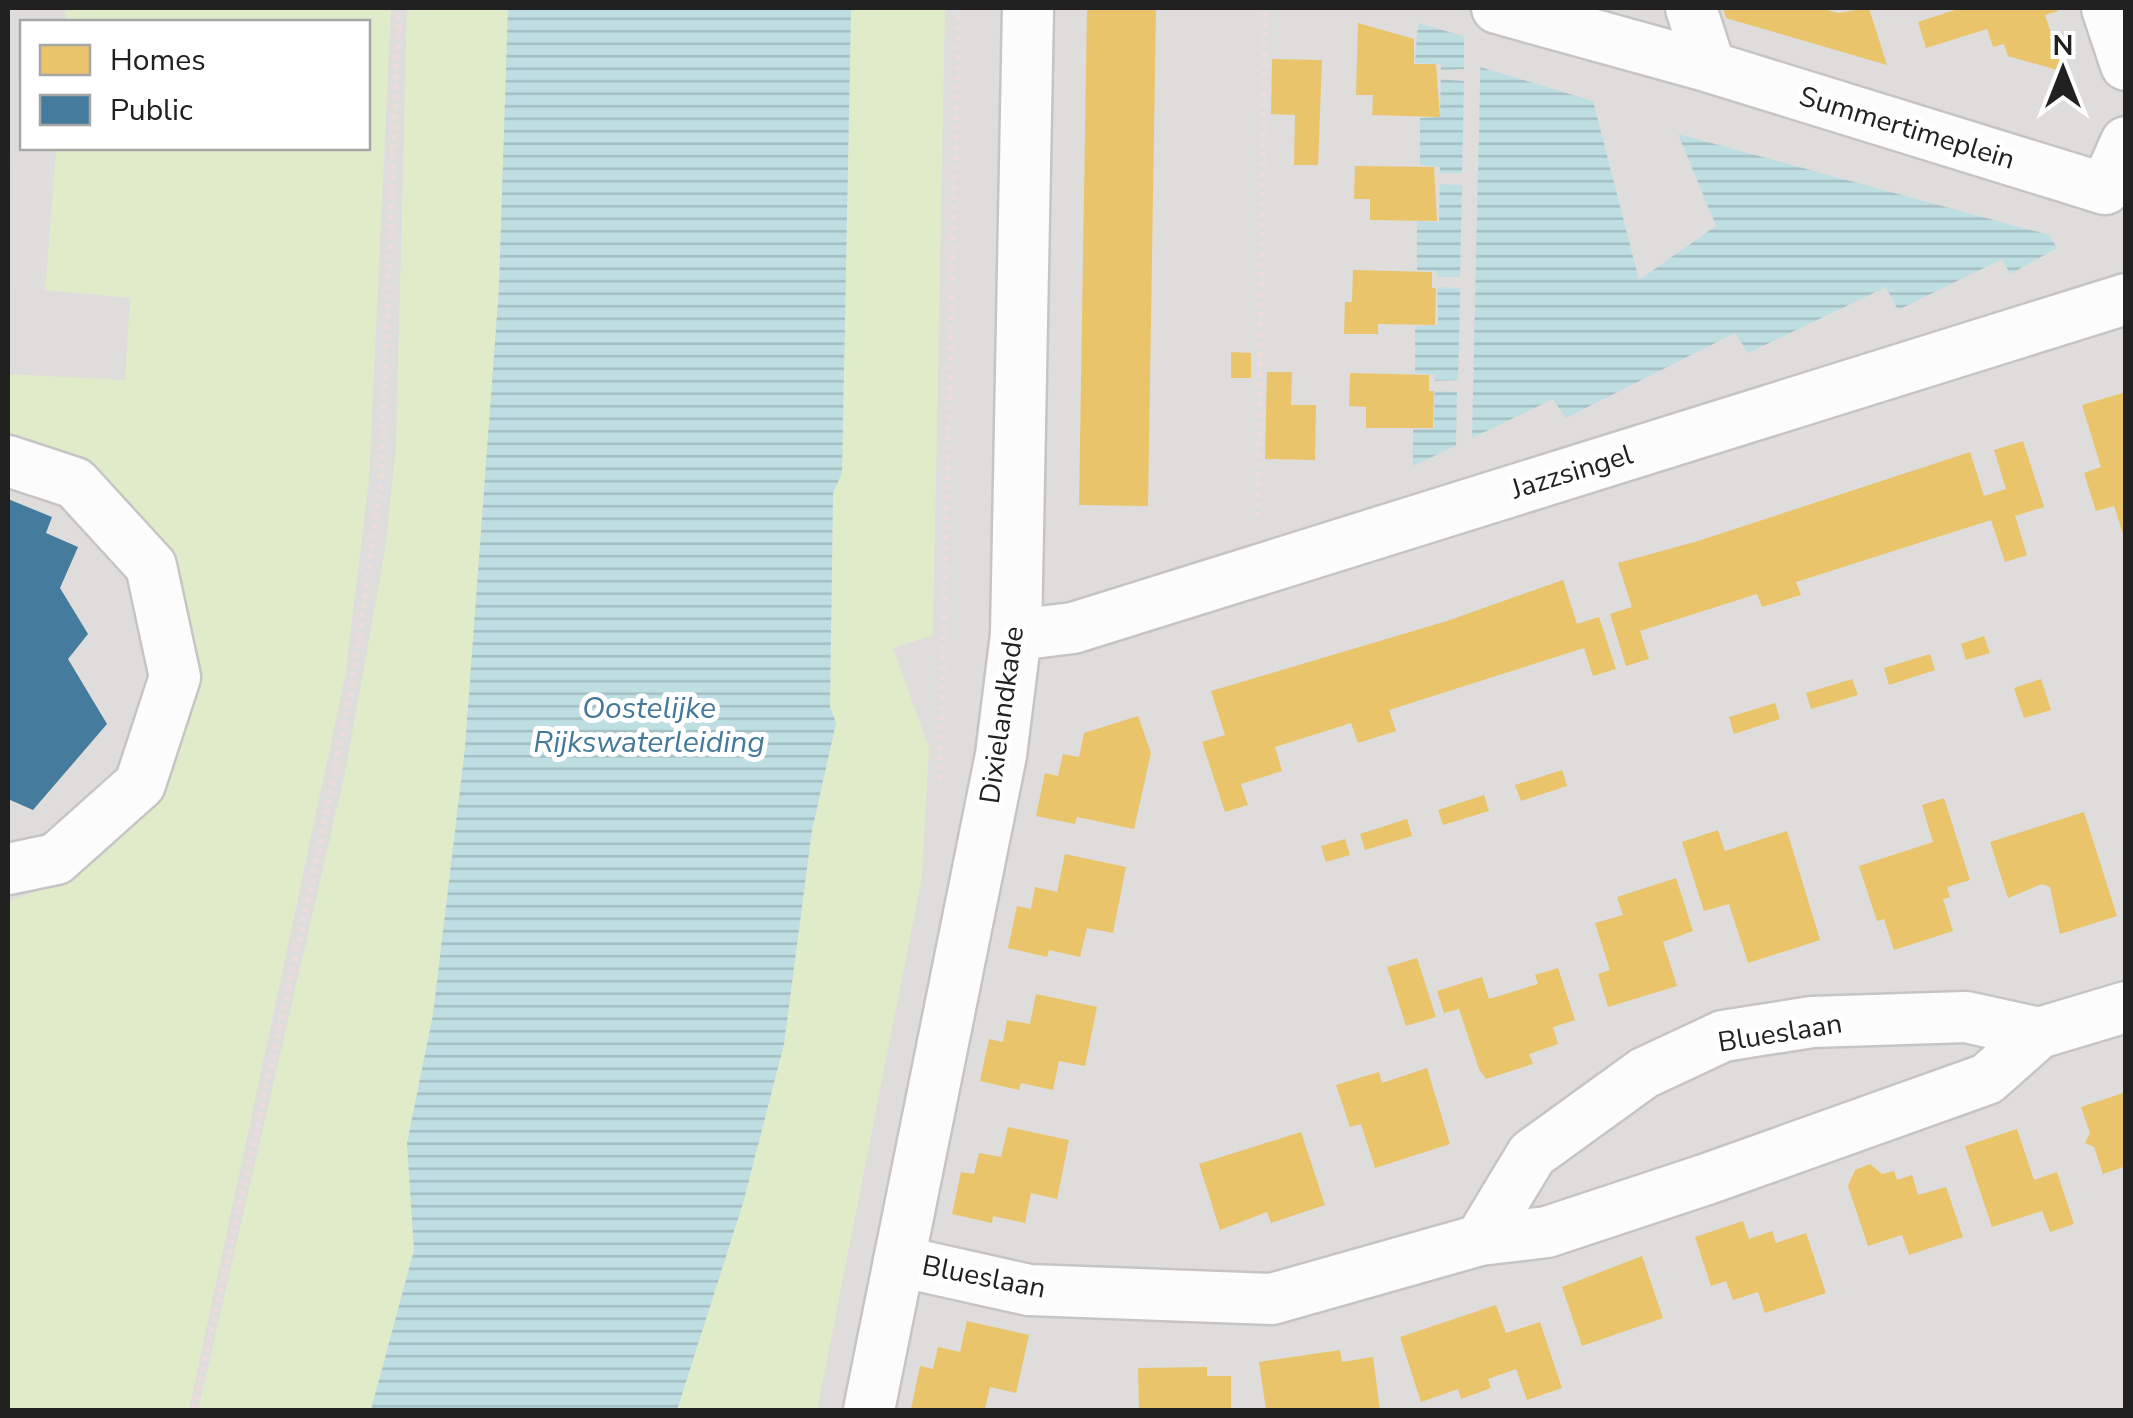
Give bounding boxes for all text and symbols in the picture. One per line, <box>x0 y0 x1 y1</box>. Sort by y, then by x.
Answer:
legend <box>20 20 370 150</box>
north arrow <box>2013 20 2113 120</box>
text: N <box>2053 27 2073 65</box>
text: Homes <box>110 40 206 81</box>
street label: Summertimeplein <box>1795 77 2019 179</box>
text: Public <box>110 90 193 131</box>
street label: Jazzsingel <box>1506 435 1638 509</box>
street label: Dixielandkade <box>971 624 1033 806</box>
water label: Oostelijke Rijkswaterleiding <box>533 688 765 763</box>
street label: Blueslaan <box>1715 1004 1845 1062</box>
street label: Blueslaan <box>919 1246 1049 1308</box>

